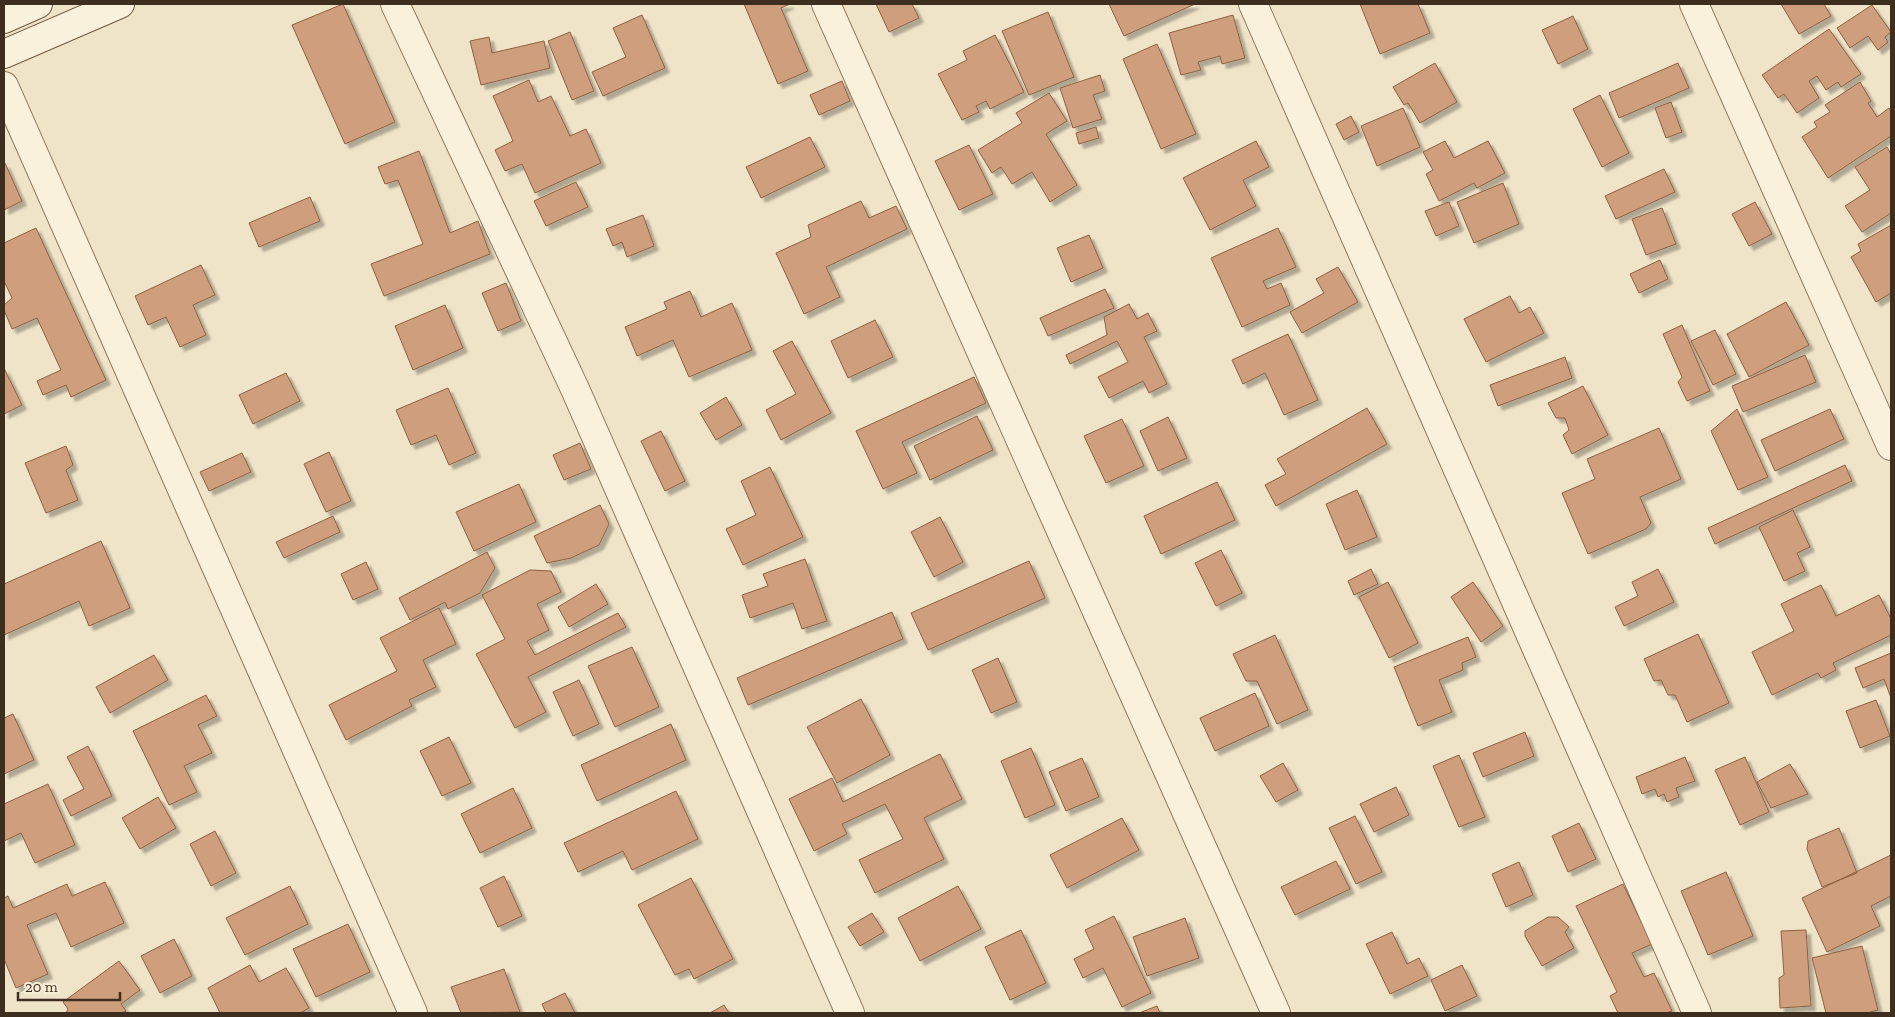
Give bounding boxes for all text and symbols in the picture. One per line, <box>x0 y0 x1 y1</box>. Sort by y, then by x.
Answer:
scale bar <box>18 970 120 1002</box>
text: 20 m <box>25 978 58 996</box>

